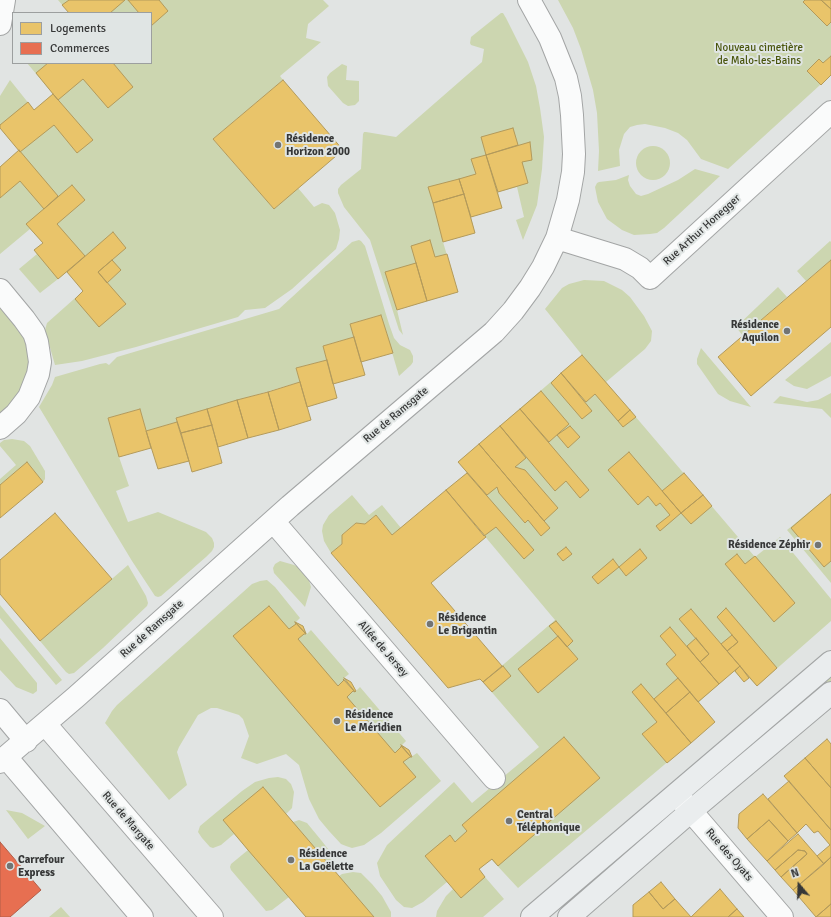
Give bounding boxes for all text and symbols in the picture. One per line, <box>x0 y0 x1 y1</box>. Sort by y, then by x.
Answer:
legend <box>12 12 152 64</box>
text: Logements <box>50 21 106 36</box>
text: Commerces <box>50 41 110 56</box>
park label: Nouveau cimetière de Malo-les-Bains <box>715 41 803 67</box>
place label: Résidence Horizon 2000 <box>286 132 350 158</box>
marker: Résidence Horizon 2000 <box>273 140 283 150</box>
street label: Rue Arthur Honegger <box>661 192 743 268</box>
place label: Résidence Aquilon <box>731 318 779 344</box>
marker: Résidence Aquilon <box>782 326 792 336</box>
street label: Rue de Ramsgate <box>361 384 431 446</box>
place label: Résidence Zéphir <box>728 538 810 552</box>
marker: Résidence Zéphir <box>813 540 823 550</box>
street label: Rue de Ramsgate <box>118 597 186 661</box>
place label: Résidence Le Brigantin <box>438 611 497 637</box>
street label: Allée de Jersey <box>355 618 411 680</box>
marker: Résidence Le Brigantin <box>425 619 435 629</box>
place label: Résidence Le Méridien <box>345 708 402 734</box>
marker: Résidence Le Méridien <box>332 716 342 726</box>
street label: Rue de Margate <box>99 789 157 853</box>
place label: Central Téléphonique <box>517 808 580 834</box>
marker: Central Téléphonique <box>504 816 514 826</box>
street label: Rue des Oyats <box>703 826 755 884</box>
place label: Résidence La Goëlette <box>299 847 354 873</box>
place label: Carrefour Express <box>18 853 64 879</box>
marker: Résidence La Goëlette <box>286 855 296 865</box>
marker: Carrefour Express <box>5 861 15 871</box>
north arrow <box>779 865 819 905</box>
text: N <box>789 866 801 881</box>

